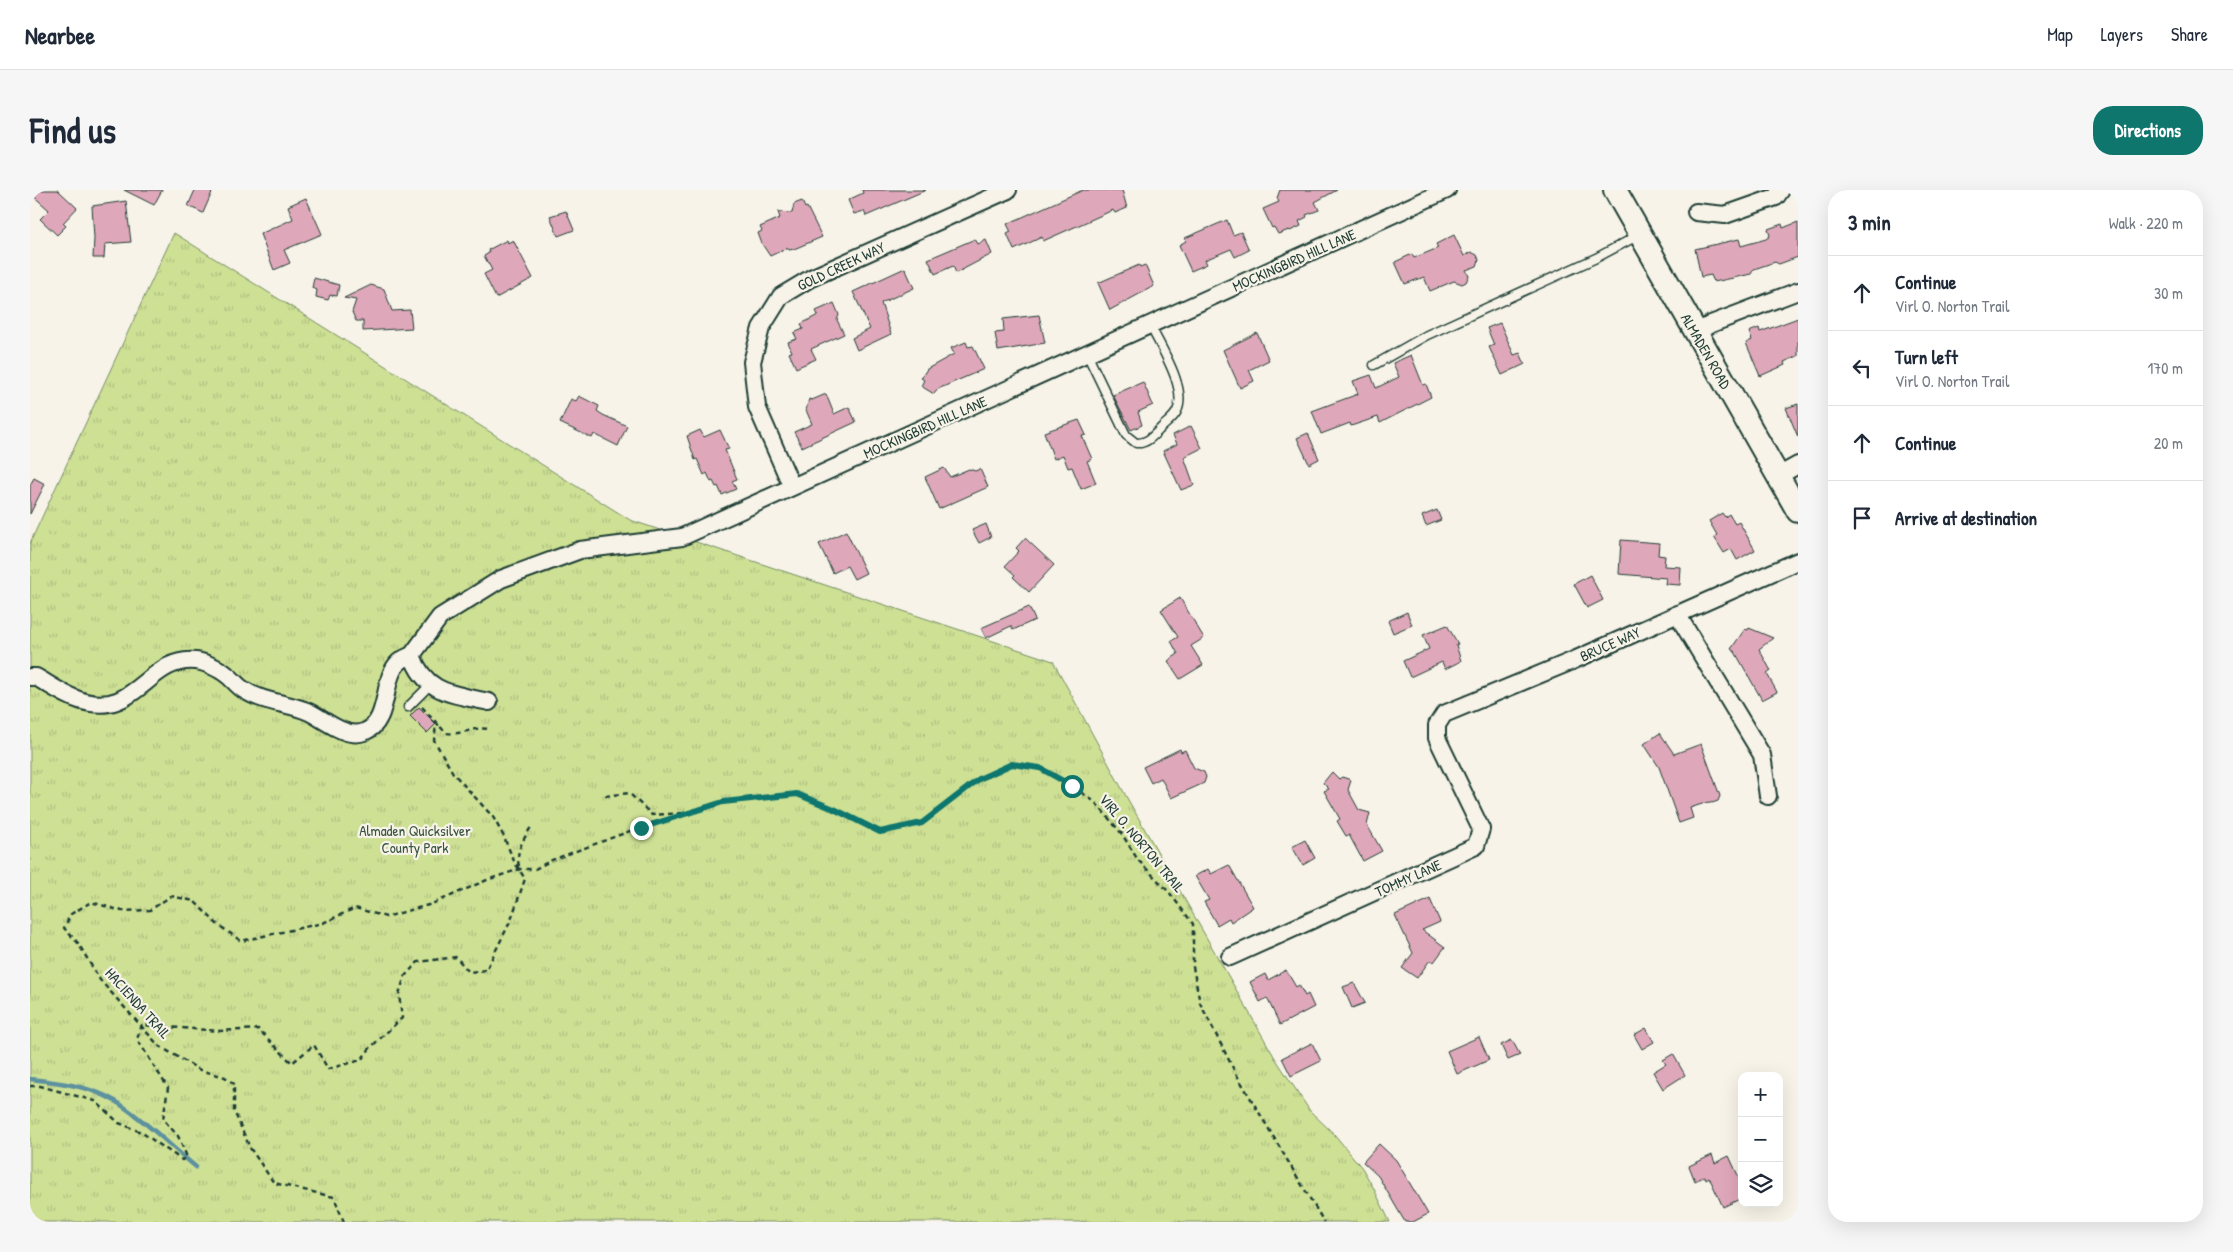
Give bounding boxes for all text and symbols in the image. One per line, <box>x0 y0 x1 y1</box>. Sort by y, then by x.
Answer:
text: Nearbee <box>25 19 95 51</box>
text: Map <box>2047 22 2073 47</box>
text: Layers <box>2101 22 2143 47</box>
text: Share <box>2171 22 2208 47</box>
button: Directions <box>2093 106 2203 155</box>
text: Find us <box>30 107 116 154</box>
text: 3 min <box>1848 208 1891 237</box>
text: Walk · 220 m <box>2109 212 2183 234</box>
street label: MOCKINGBIRD HILL LANE <box>1229 223 1359 297</box>
street label: GOLD CREEK WAY <box>794 236 889 295</box>
text: Continue <box>1895 269 1956 295</box>
icon: ahead <box>1848 279 1876 307</box>
text: 30 m <box>2154 282 2183 304</box>
text: Virl O. Norton Trail <box>1895 295 2009 317</box>
street label: ALMADEN ROAD <box>1676 309 1737 393</box>
text: Turn left <box>1895 344 1958 370</box>
icon: left <box>1848 354 1876 382</box>
text: 170 m <box>2148 357 2183 379</box>
text: Virl O. Norton Trail <box>1895 370 2009 392</box>
street label: MOCKINGBIRD HILL LANE <box>860 390 990 464</box>
icon: ahead <box>1848 429 1876 457</box>
text: Continue <box>1895 430 1956 456</box>
text: 20 m <box>2154 432 2183 454</box>
icon: arrive <box>1848 504 1876 532</box>
text: Arrive at destination <box>1895 505 2037 531</box>
street label: BRUCE WAY <box>1576 621 1644 667</box>
route start <box>1061 775 1084 798</box>
street label: VIRL O. NORTON TRAIL <box>1094 789 1190 897</box>
route end <box>630 817 653 840</box>
park label: Almaden Quicksilver County Park <box>359 820 471 858</box>
street label: TOMMY LANE <box>1371 854 1445 902</box>
street label: HACIENDA TRAIL <box>100 963 176 1043</box>
map controls <box>1738 1072 1783 1207</box>
button: + <box>1738 1072 1783 1117</box>
button: − <box>1738 1117 1783 1162</box>
button: layers <box>1738 1162 1783 1207</box>

